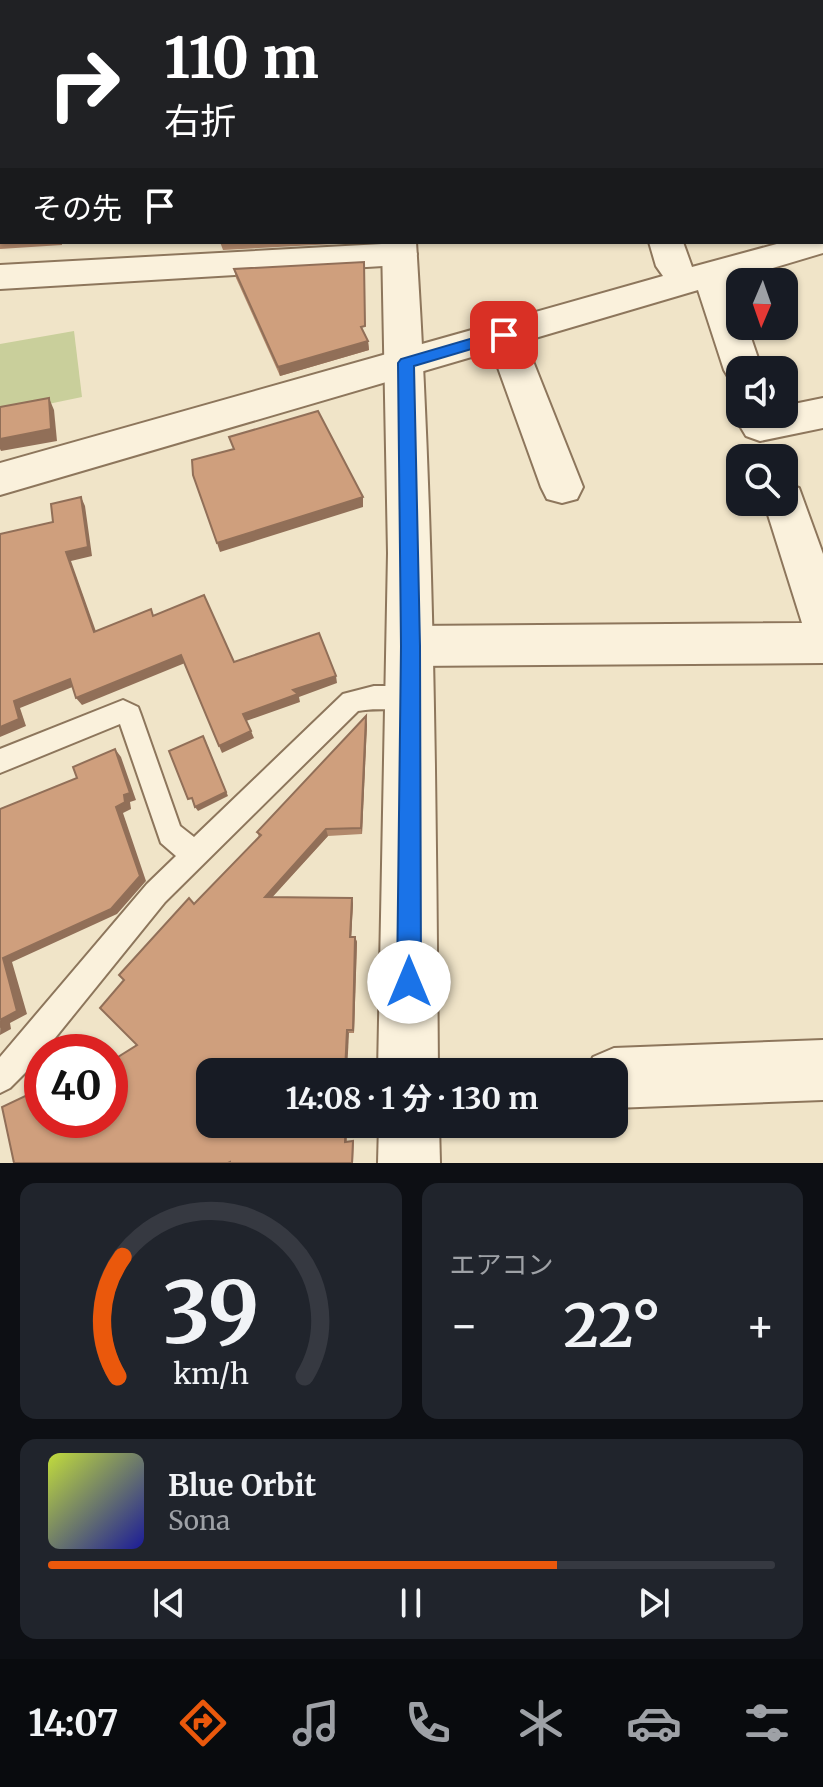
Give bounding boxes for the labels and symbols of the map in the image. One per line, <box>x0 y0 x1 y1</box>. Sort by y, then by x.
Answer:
north arrow <box>726 268 798 340</box>
pin <box>470 301 538 369</box>
position arrow <box>367 940 451 1024</box>
speed limit sign: 40 <box>24 1034 128 1138</box>

